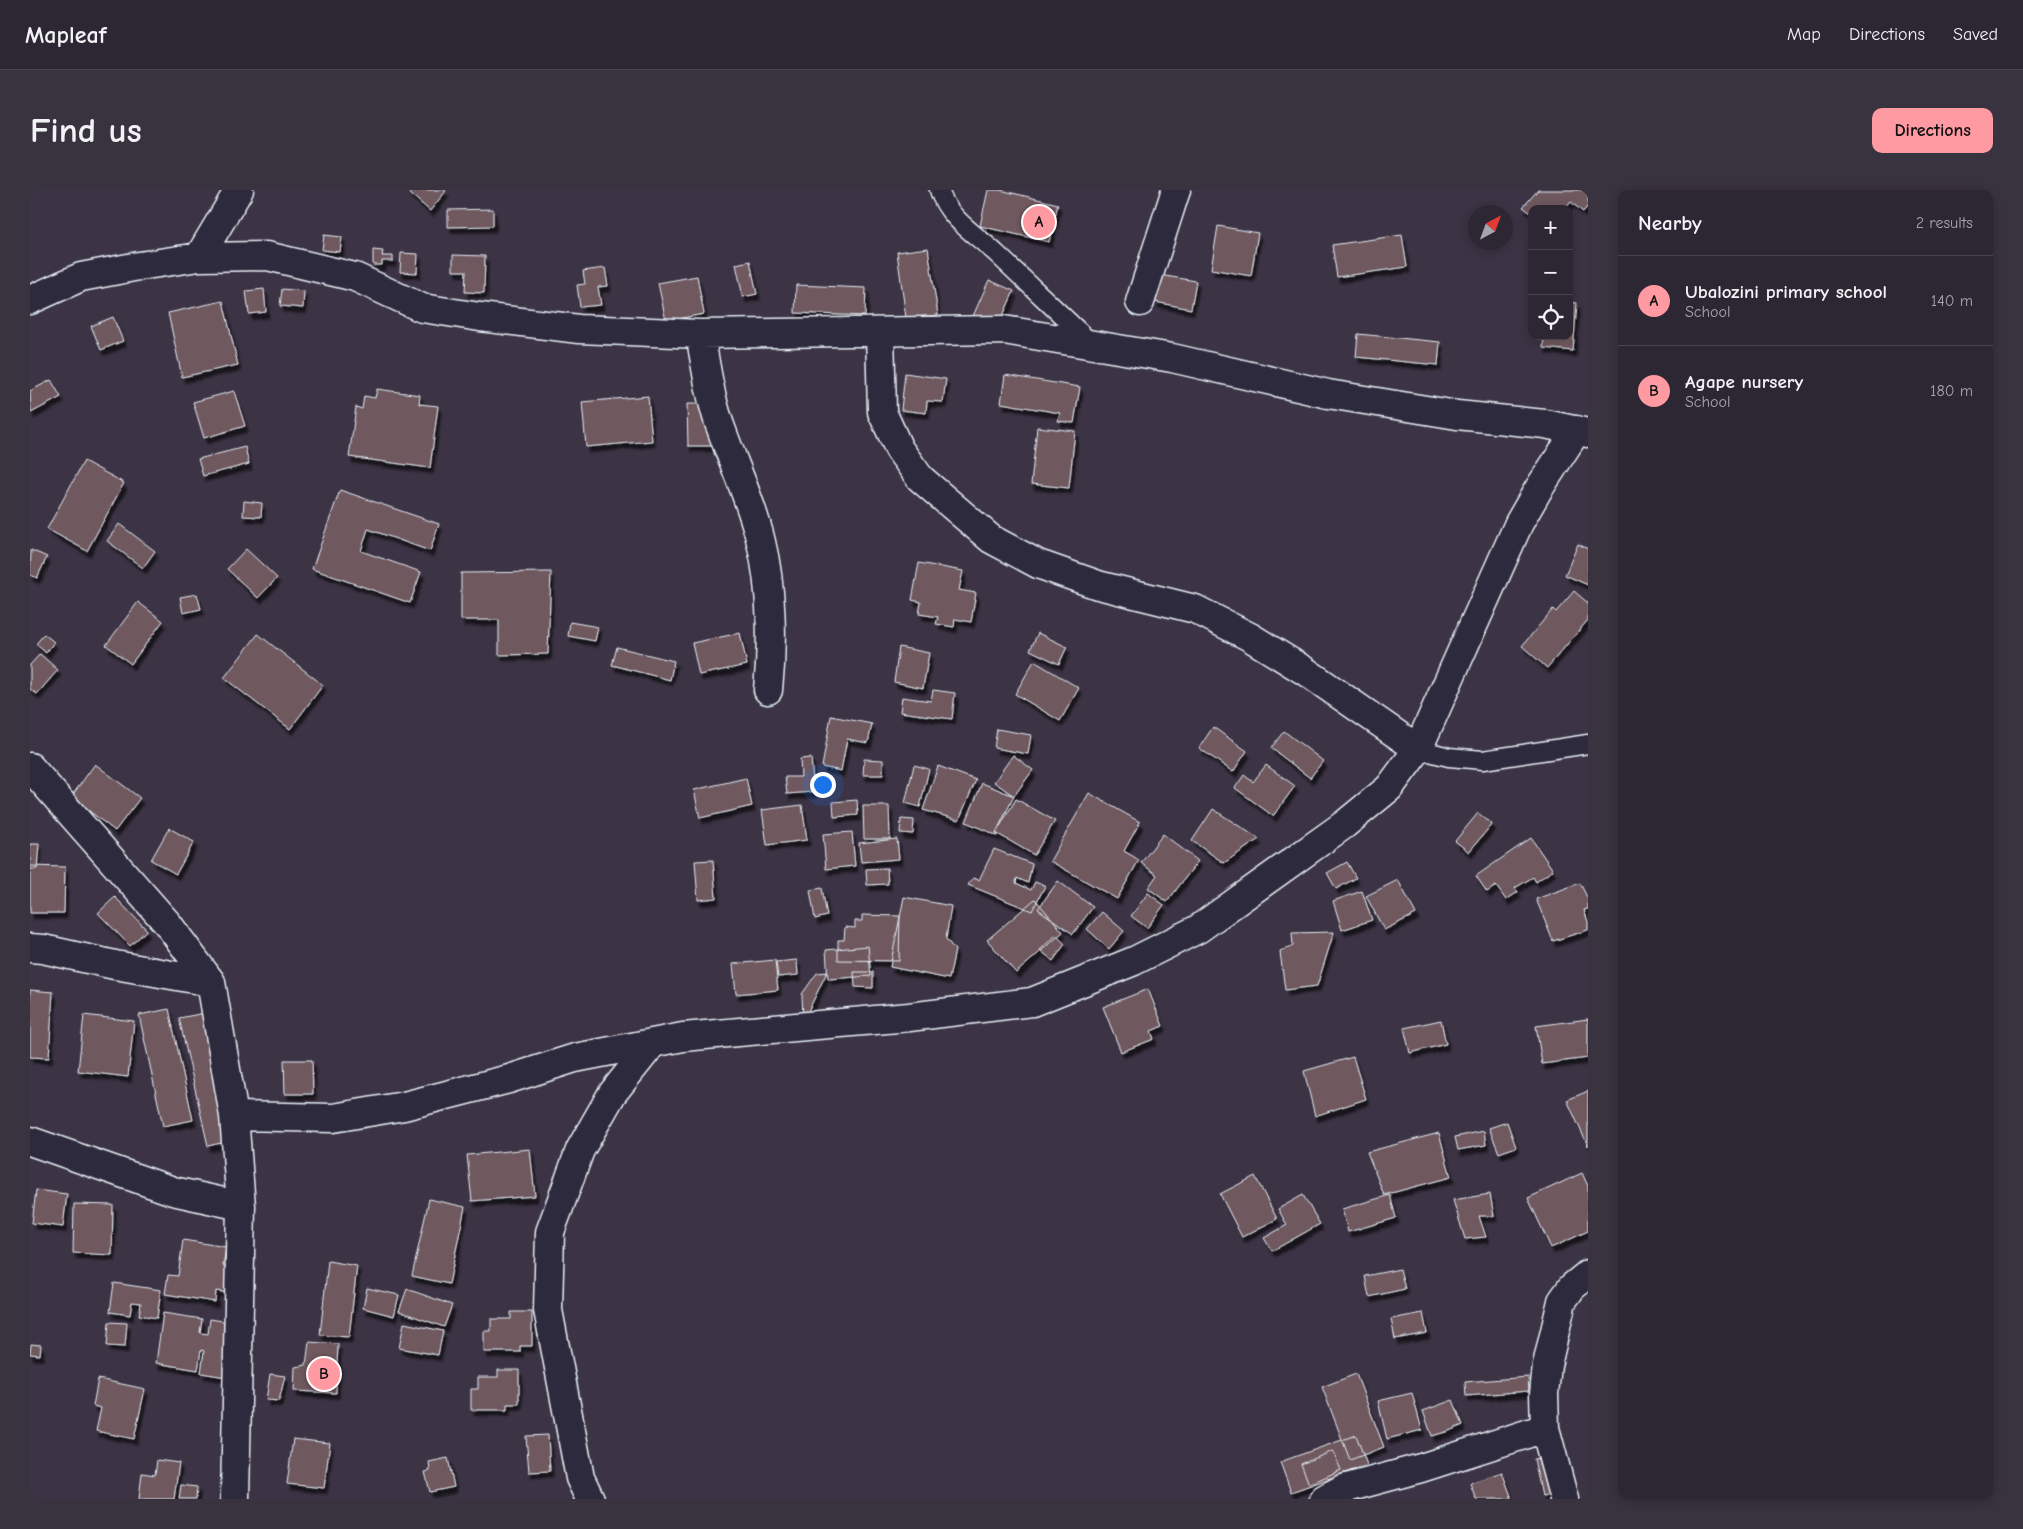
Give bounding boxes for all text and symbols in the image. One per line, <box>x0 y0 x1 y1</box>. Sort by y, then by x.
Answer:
text: Mapleaf <box>25 21 106 49</box>
text: Map <box>1787 24 1821 45</box>
text: Directions <box>1849 24 1925 45</box>
text: Saved <box>1953 24 1998 45</box>
button: Directions <box>1872 108 1993 153</box>
text: Find us <box>30 110 142 151</box>
pin: A <box>1023 203 1055 241</box>
north arrow <box>1468 205 1513 250</box>
map controls <box>1528 205 1573 340</box>
button: + <box>1528 205 1573 250</box>
text: Nearby <box>1638 211 1702 235</box>
text: 2 results <box>1916 214 1973 232</box>
button: − <box>1528 250 1573 295</box>
text: Ubalozini primary school <box>1685 281 1887 303</box>
text: A <box>1650 292 1658 310</box>
text: 140 m <box>1931 292 1973 310</box>
button: locate <box>1528 295 1573 340</box>
text: School <box>1685 303 1731 321</box>
text: Agape nursery <box>1685 371 1803 393</box>
text: B <box>1649 382 1659 400</box>
text: 180 m <box>1930 382 1973 400</box>
text: School <box>1685 393 1731 411</box>
your location <box>810 772 836 798</box>
pin: B <box>308 1355 340 1393</box>

